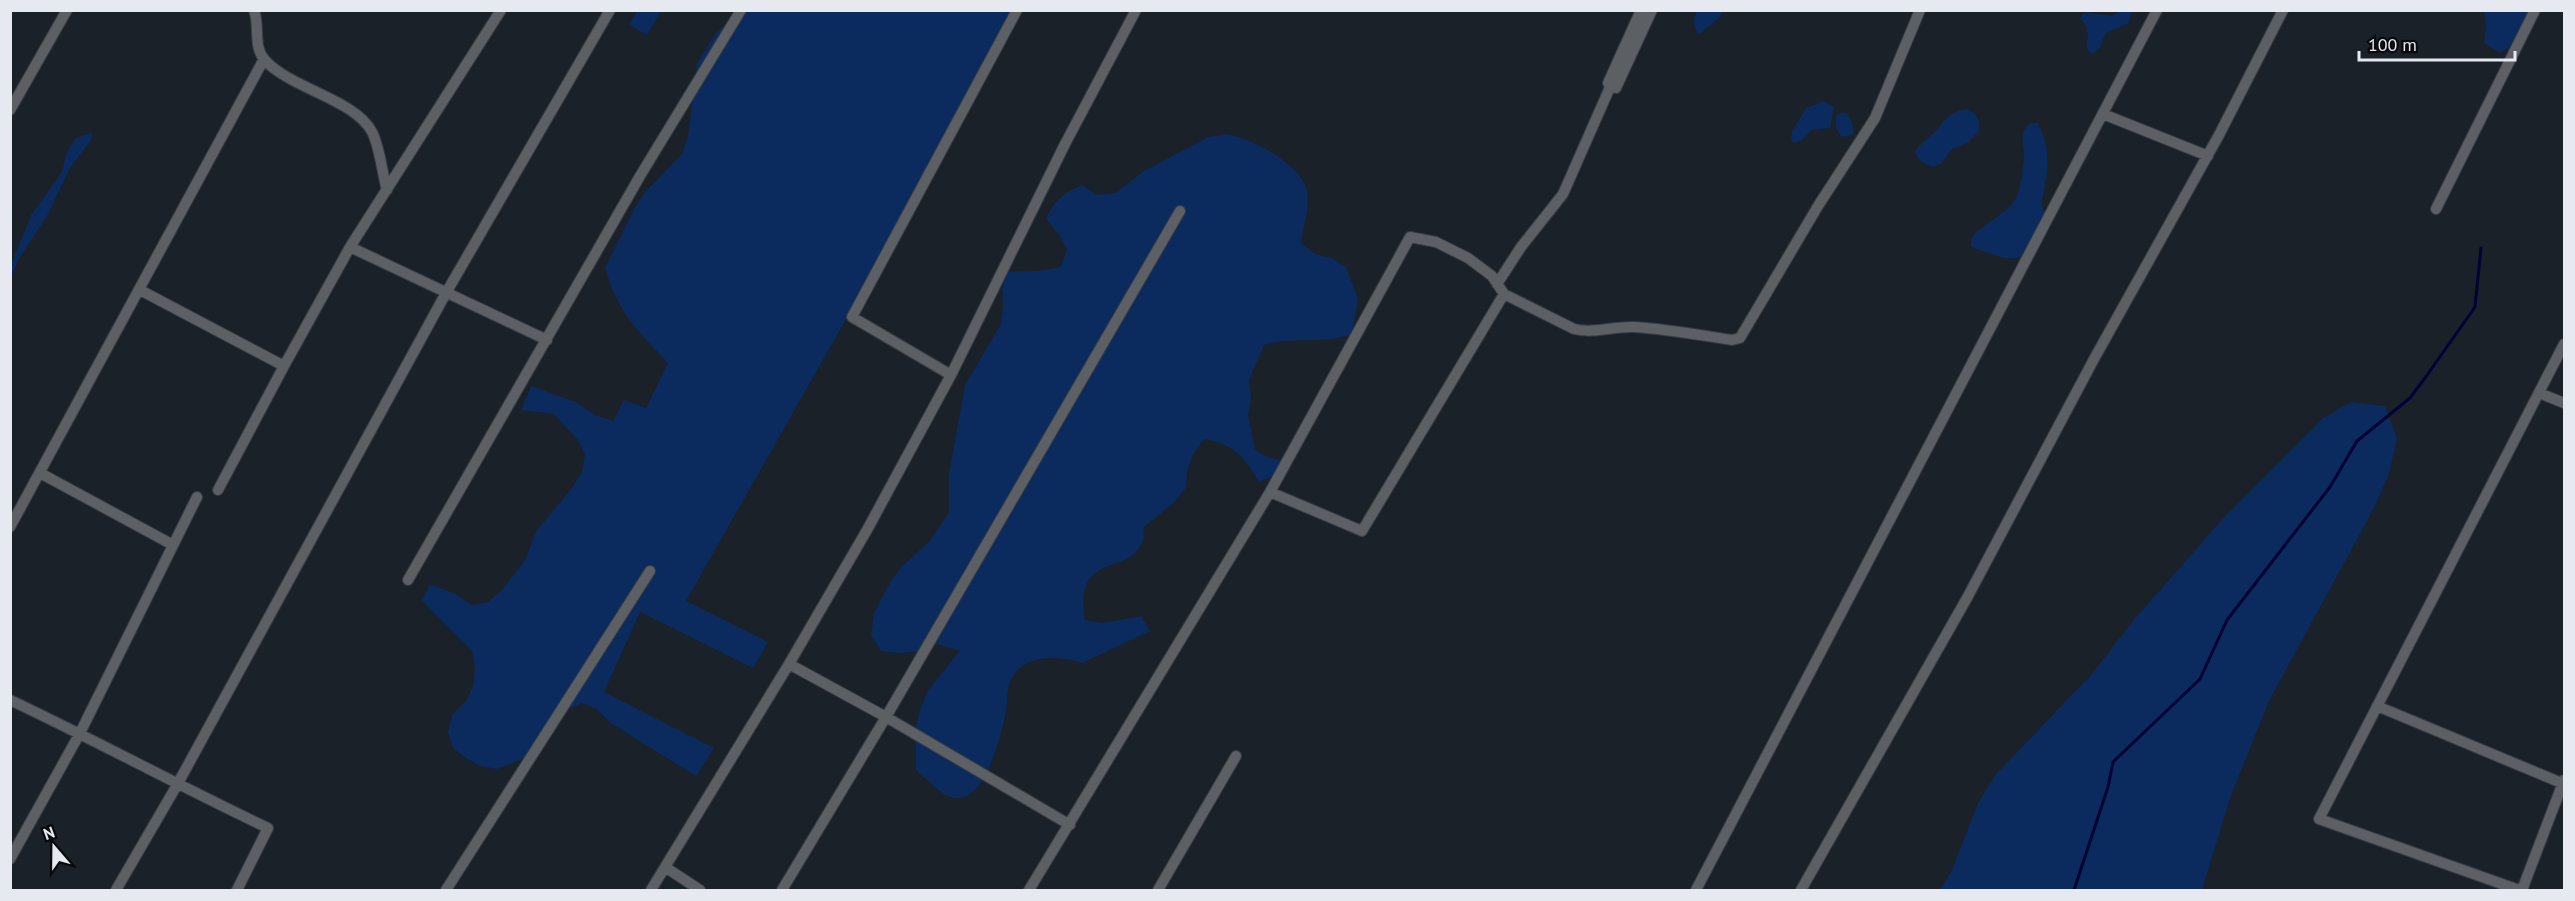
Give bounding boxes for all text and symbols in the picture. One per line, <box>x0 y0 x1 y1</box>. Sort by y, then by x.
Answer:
scale bar <box>2359 24 2515 62</box>
text: 100 m <box>2368 33 2417 56</box>
north arrow <box>24 817 84 877</box>
text: N <box>41 822 57 844</box>

